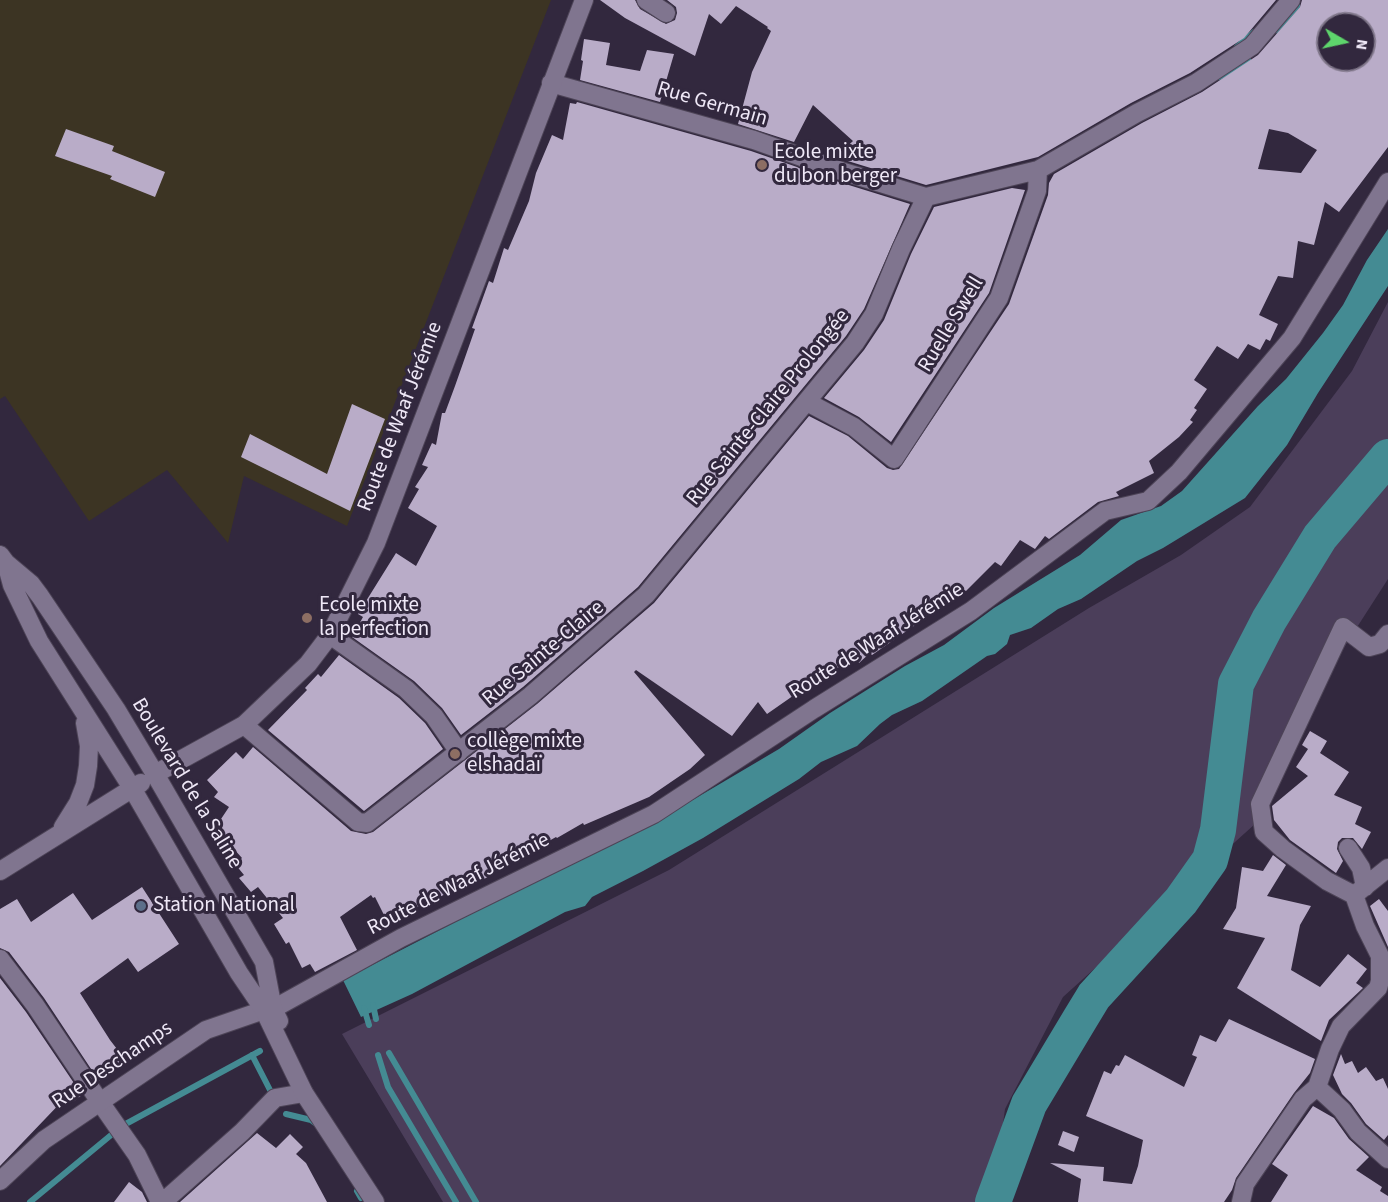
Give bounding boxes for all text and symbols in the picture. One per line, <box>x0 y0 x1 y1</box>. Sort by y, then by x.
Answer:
north arrow <box>1316 12 1376 72</box>
text: N <box>1350 38 1374 51</box>
street label: Rue Germain <box>654 77 770 133</box>
place label: Ecole mixte du bon berger <box>774 140 897 190</box>
marker: Ecole mixte du bon berger <box>755 158 769 172</box>
street label: Ruelle Swell <box>914 273 990 377</box>
street label: Rue Sainte-Claire Prolongée <box>682 305 856 511</box>
street label: Route de Waaf Jérémie <box>353 319 449 515</box>
street label: Route de Waaf Jérémie <box>785 578 969 706</box>
place label: Ecole mixte la perfection <box>319 593 429 643</box>
street label: Rue Sainte-Claire <box>478 596 610 712</box>
marker: Ecole mixte la perfection <box>300 611 314 625</box>
street label: Boulevard de la Saline <box>125 694 247 874</box>
place label: collège mixte elshadaï <box>467 729 582 779</box>
marker: collège mixte elshadaï <box>448 747 462 761</box>
street label: Route de Waaf Jérémie <box>364 828 554 942</box>
place label: Station National <box>153 893 295 919</box>
marker: Station National <box>134 899 148 913</box>
street label: Rue Deschamps <box>48 1017 178 1115</box>

